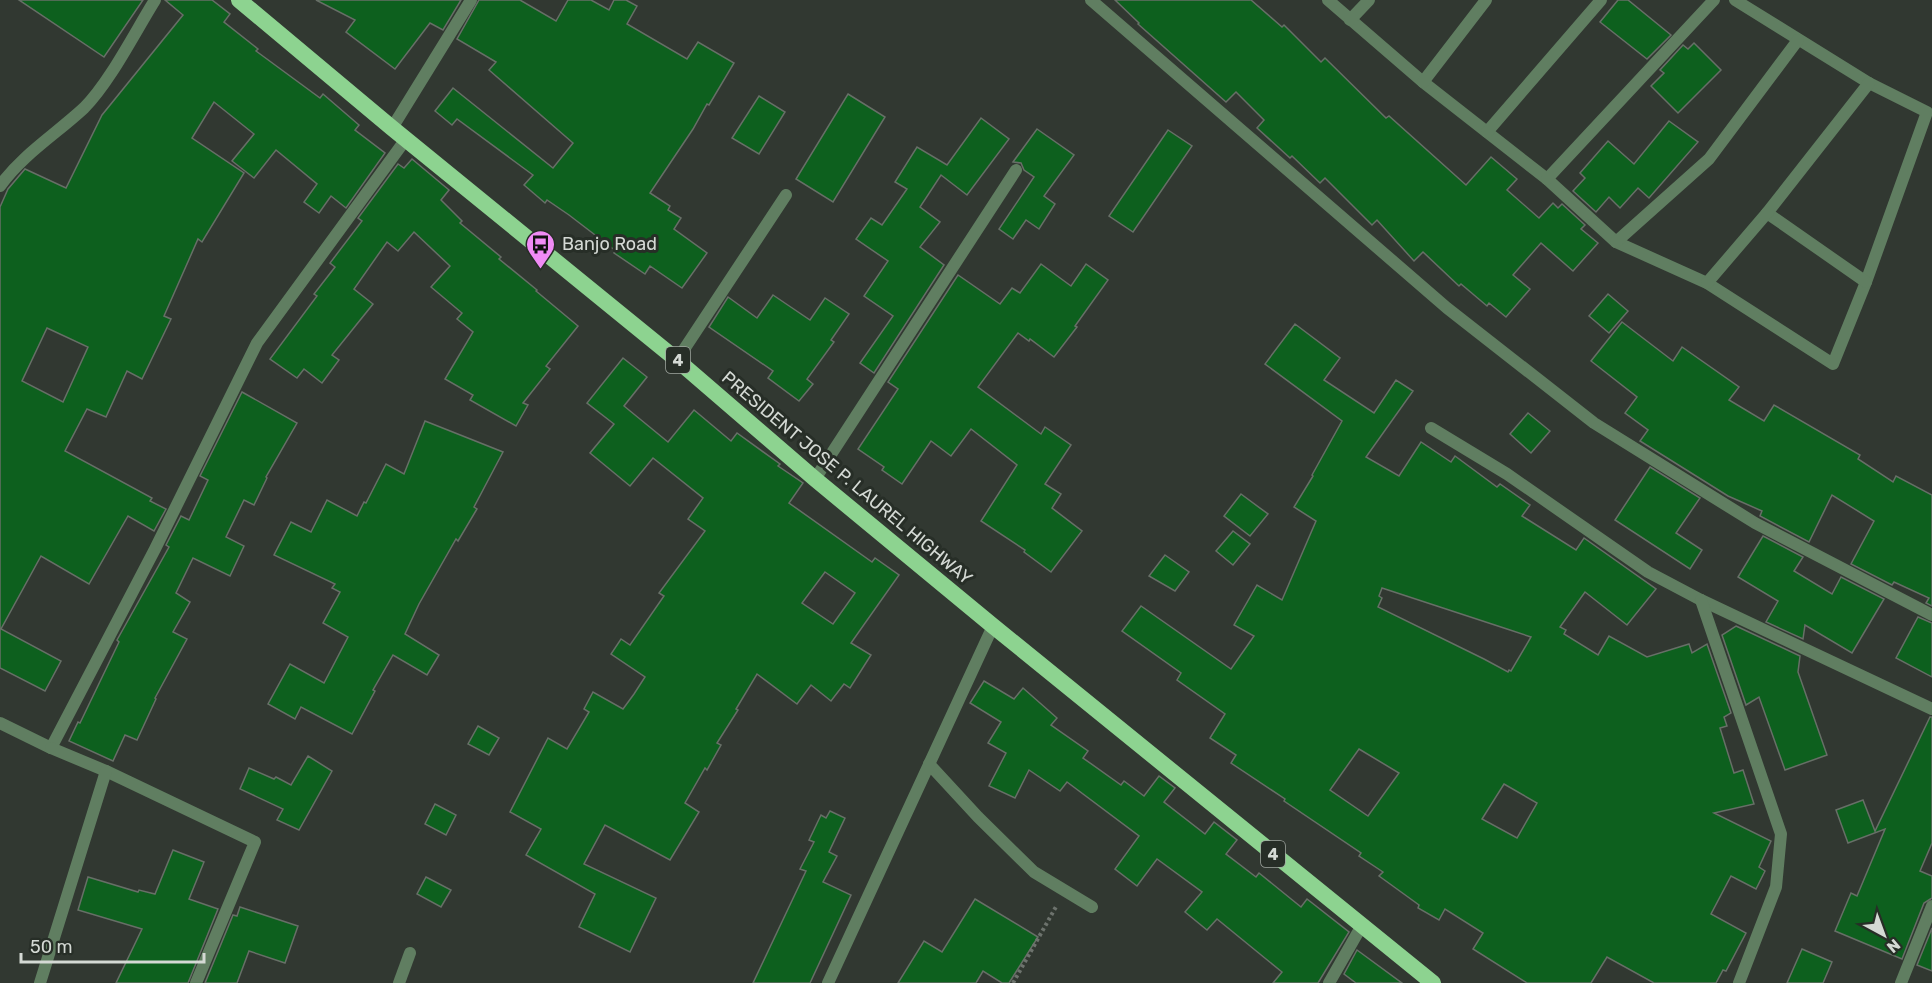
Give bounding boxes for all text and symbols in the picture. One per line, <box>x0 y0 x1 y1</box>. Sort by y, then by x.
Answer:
bus stop icon: Banjo Road <box>525 228 557 270</box>
place label: Banjo Road <box>562 233 657 255</box>
road number: 4 <box>666 347 690 373</box>
street label: PRESIDENT JOSE P. LAUREL HIGHWAY <box>717 367 977 590</box>
road number: 4 <box>1261 841 1285 867</box>
north arrow <box>1854 905 1914 965</box>
scale bar <box>21 926 204 964</box>
text: N <box>1883 935 1904 957</box>
text: 50 m <box>30 936 73 958</box>

